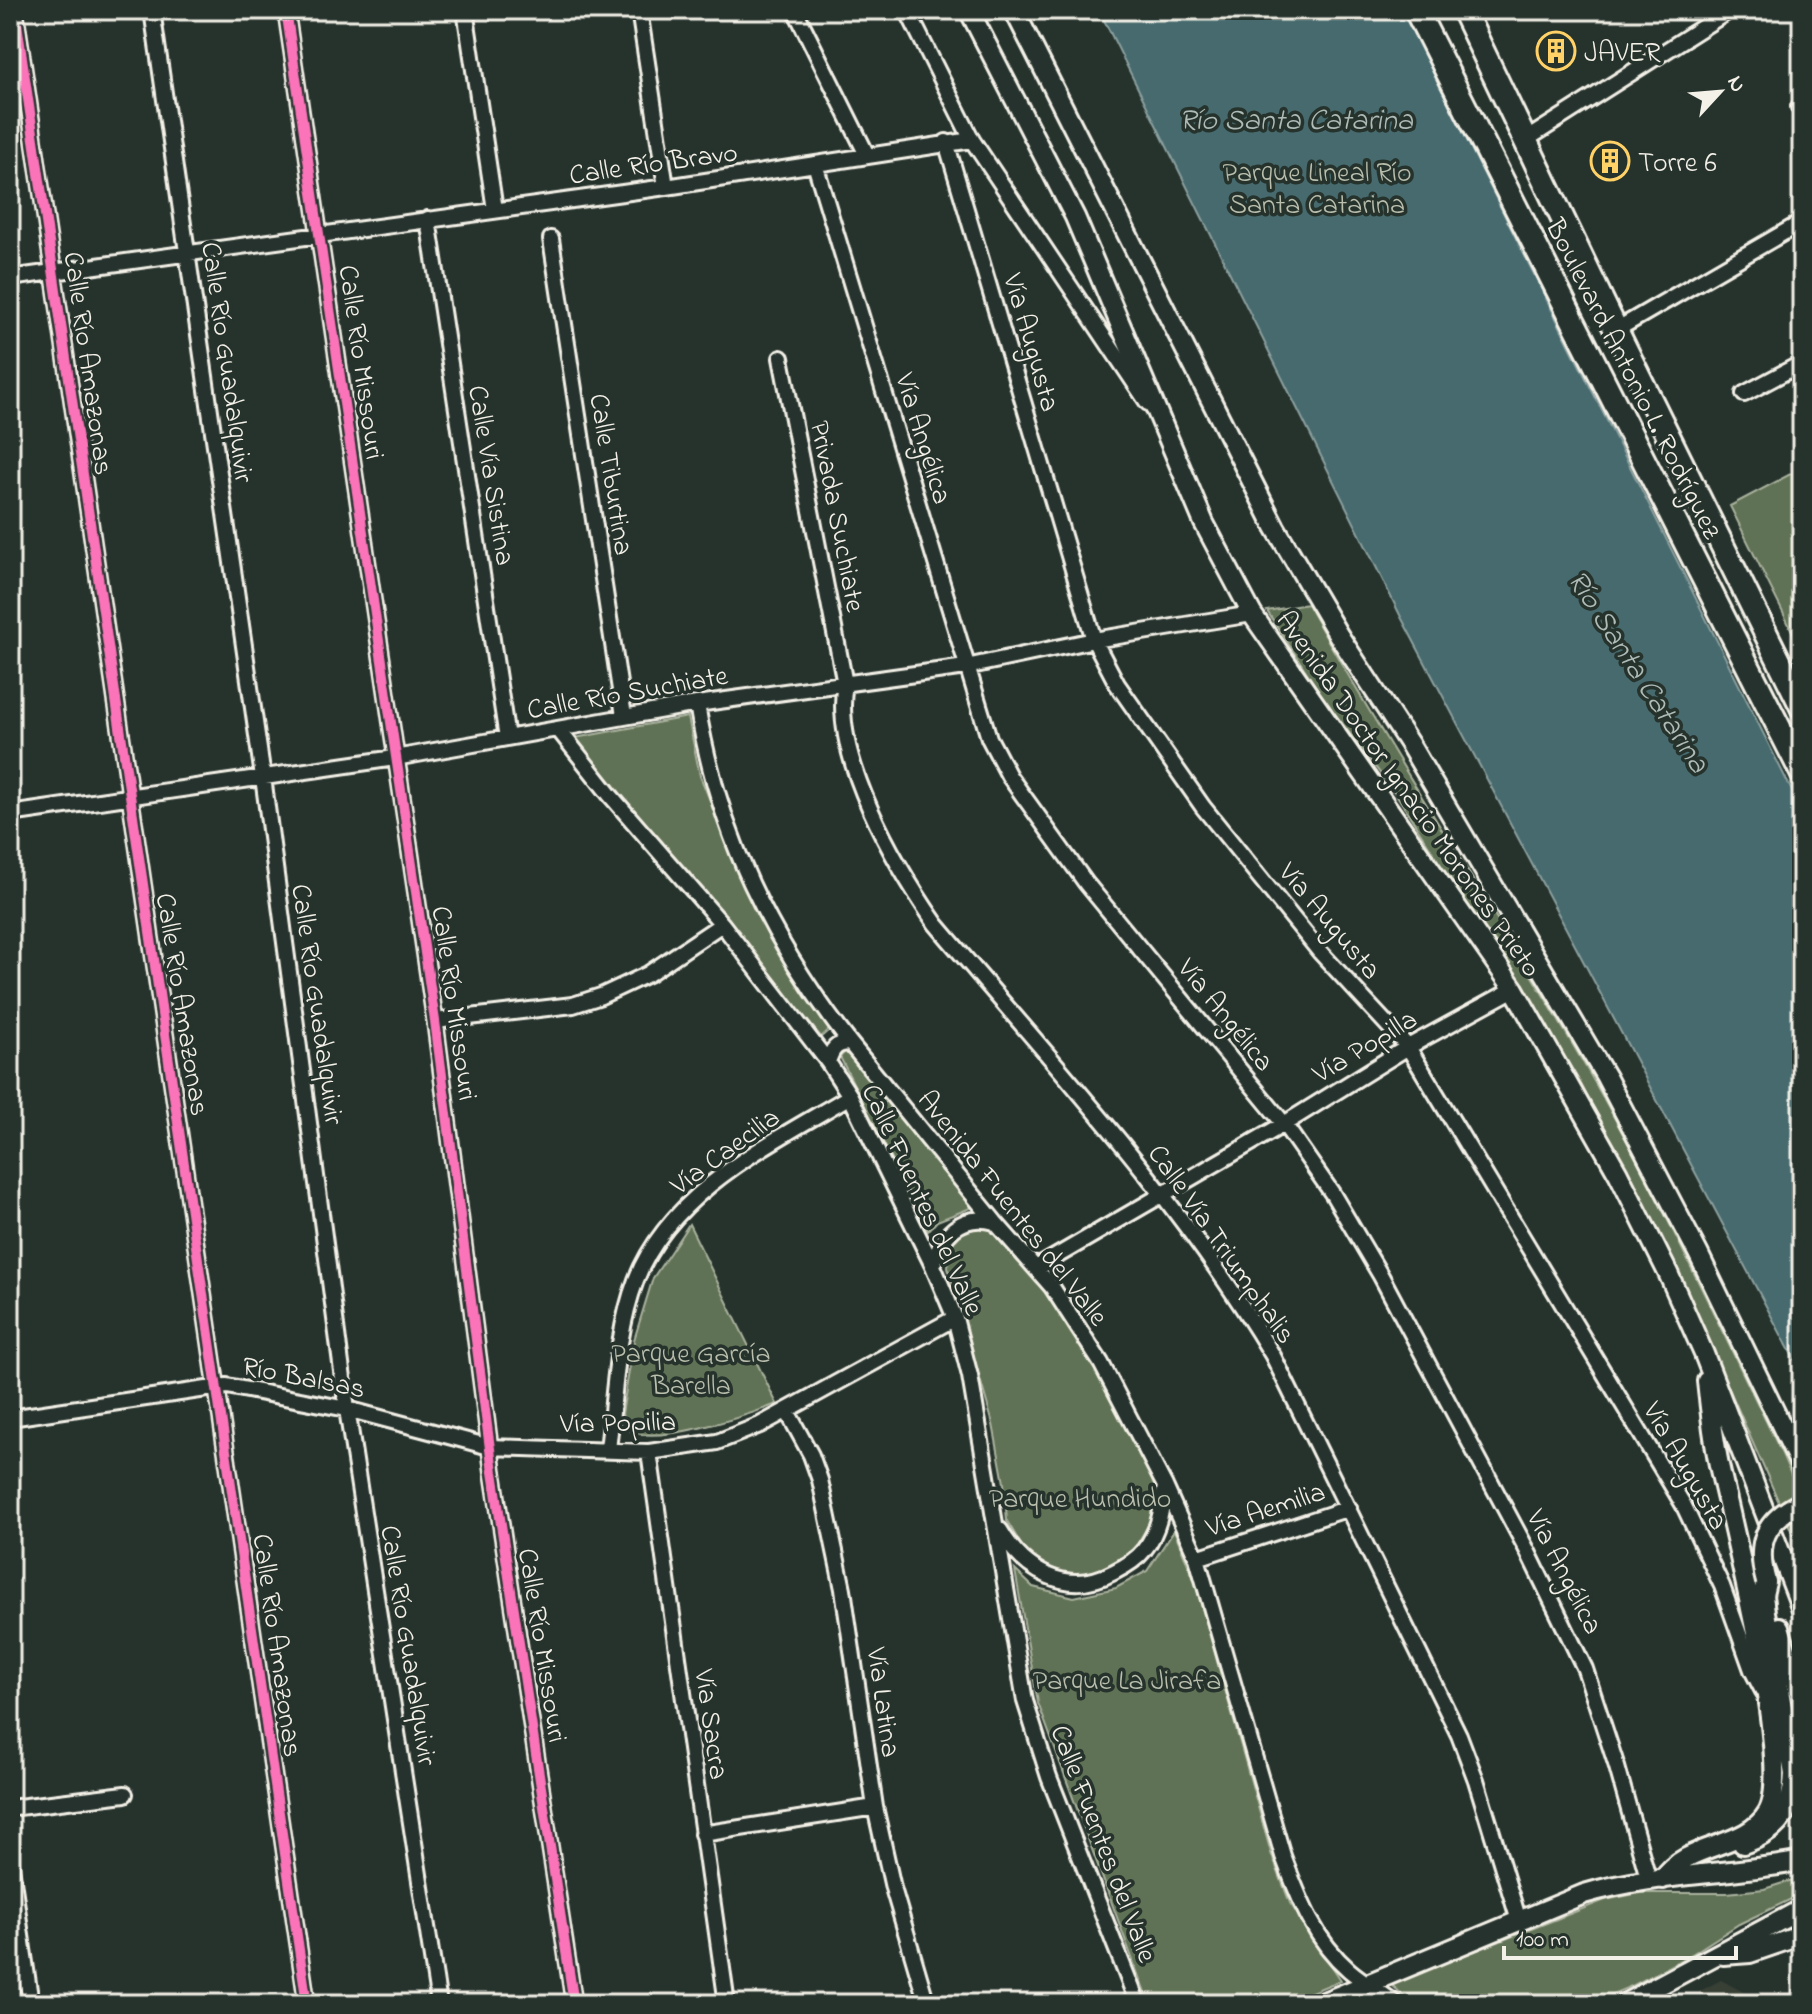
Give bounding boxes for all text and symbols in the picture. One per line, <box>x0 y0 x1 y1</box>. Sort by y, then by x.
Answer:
building icon: JAVER <box>1535 30 1577 72</box>
place label: JAVER <box>1584 34 1661 75</box>
north arrow <box>1680 52 1760 132</box>
text: N <box>1718 71 1753 98</box>
water label: Río Santa Catarina <box>1179 100 1414 144</box>
street label: Calle Río Bravo <box>567 133 740 198</box>
building icon: Torre 6 <box>1589 140 1631 182</box>
place label: Torre 6 <box>1638 144 1717 185</box>
park label: Parque Lineal Río Santa Catarina <box>1222 154 1412 227</box>
street label: Boulevard Antonio L. Rodríguez <box>1533 211 1731 547</box>
street label: Calle Río Guadalquivir <box>188 239 263 486</box>
street label: Calle Río Amazonas <box>51 249 122 478</box>
street label: Calle Río Missouri <box>326 262 393 463</box>
street label: Vía Augusta <box>990 268 1069 417</box>
street label: Vía Angélica <box>882 367 961 510</box>
street label: Calle Vía Sistina <box>455 383 524 569</box>
street label: Calle Tiburtina <box>577 391 643 558</box>
street label: Privada Suchiate <box>797 418 874 616</box>
water label: Río Santa Catarina <box>1554 563 1719 783</box>
street label: Avenida Doctor Ignacio Morones Prieto <box>1264 603 1550 987</box>
street label: Calle Río Suchiate <box>524 657 732 732</box>
street label: Vía Augusta <box>1266 854 1390 990</box>
street label: Calle Río Guadalquivir <box>278 881 353 1128</box>
street label: Calle Río Amazonas <box>143 890 218 1119</box>
street label: Calle Río Missouri <box>419 903 486 1104</box>
street label: Vía Angélica <box>1165 950 1283 1082</box>
street label: Vía Popilla <box>1305 1001 1426 1096</box>
street label: Calle Fuentes del Valle <box>849 1078 993 1323</box>
street label: Avenida Fuentes del Valle <box>906 1082 1117 1336</box>
street label: Vía Caecilia <box>662 1099 790 1207</box>
street label: Calle Vía Triumphalis <box>1136 1137 1304 1353</box>
park label: Parque García Barella <box>611 1335 771 1408</box>
street label: Río Balsas <box>238 1347 368 1411</box>
street label: Vía Augusta <box>1630 1394 1737 1539</box>
street label: Vía Popilia <box>559 1403 676 1446</box>
street label: Vía Aemilia <box>1200 1473 1331 1550</box>
park label: Parque Hundido <box>989 1480 1171 1521</box>
street label: Vía Angélica <box>1513 1502 1612 1642</box>
street label: Calle Río Guadalquivir <box>367 1522 446 1769</box>
street label: Calle Río Amazonas <box>240 1531 311 1760</box>
street label: Calle Río Missouri <box>505 1545 576 1746</box>
street label: Vía Latina <box>853 1644 910 1760</box>
park label: Parque La Jirafa <box>1033 1662 1221 1703</box>
street label: Vía Sacra <box>681 1666 738 1782</box>
street label: Calle Fuentes del Valle <box>1038 1720 1166 1969</box>
scale bar <box>1504 1910 1736 1960</box>
text: 100 m <box>1516 1923 1569 1958</box>

